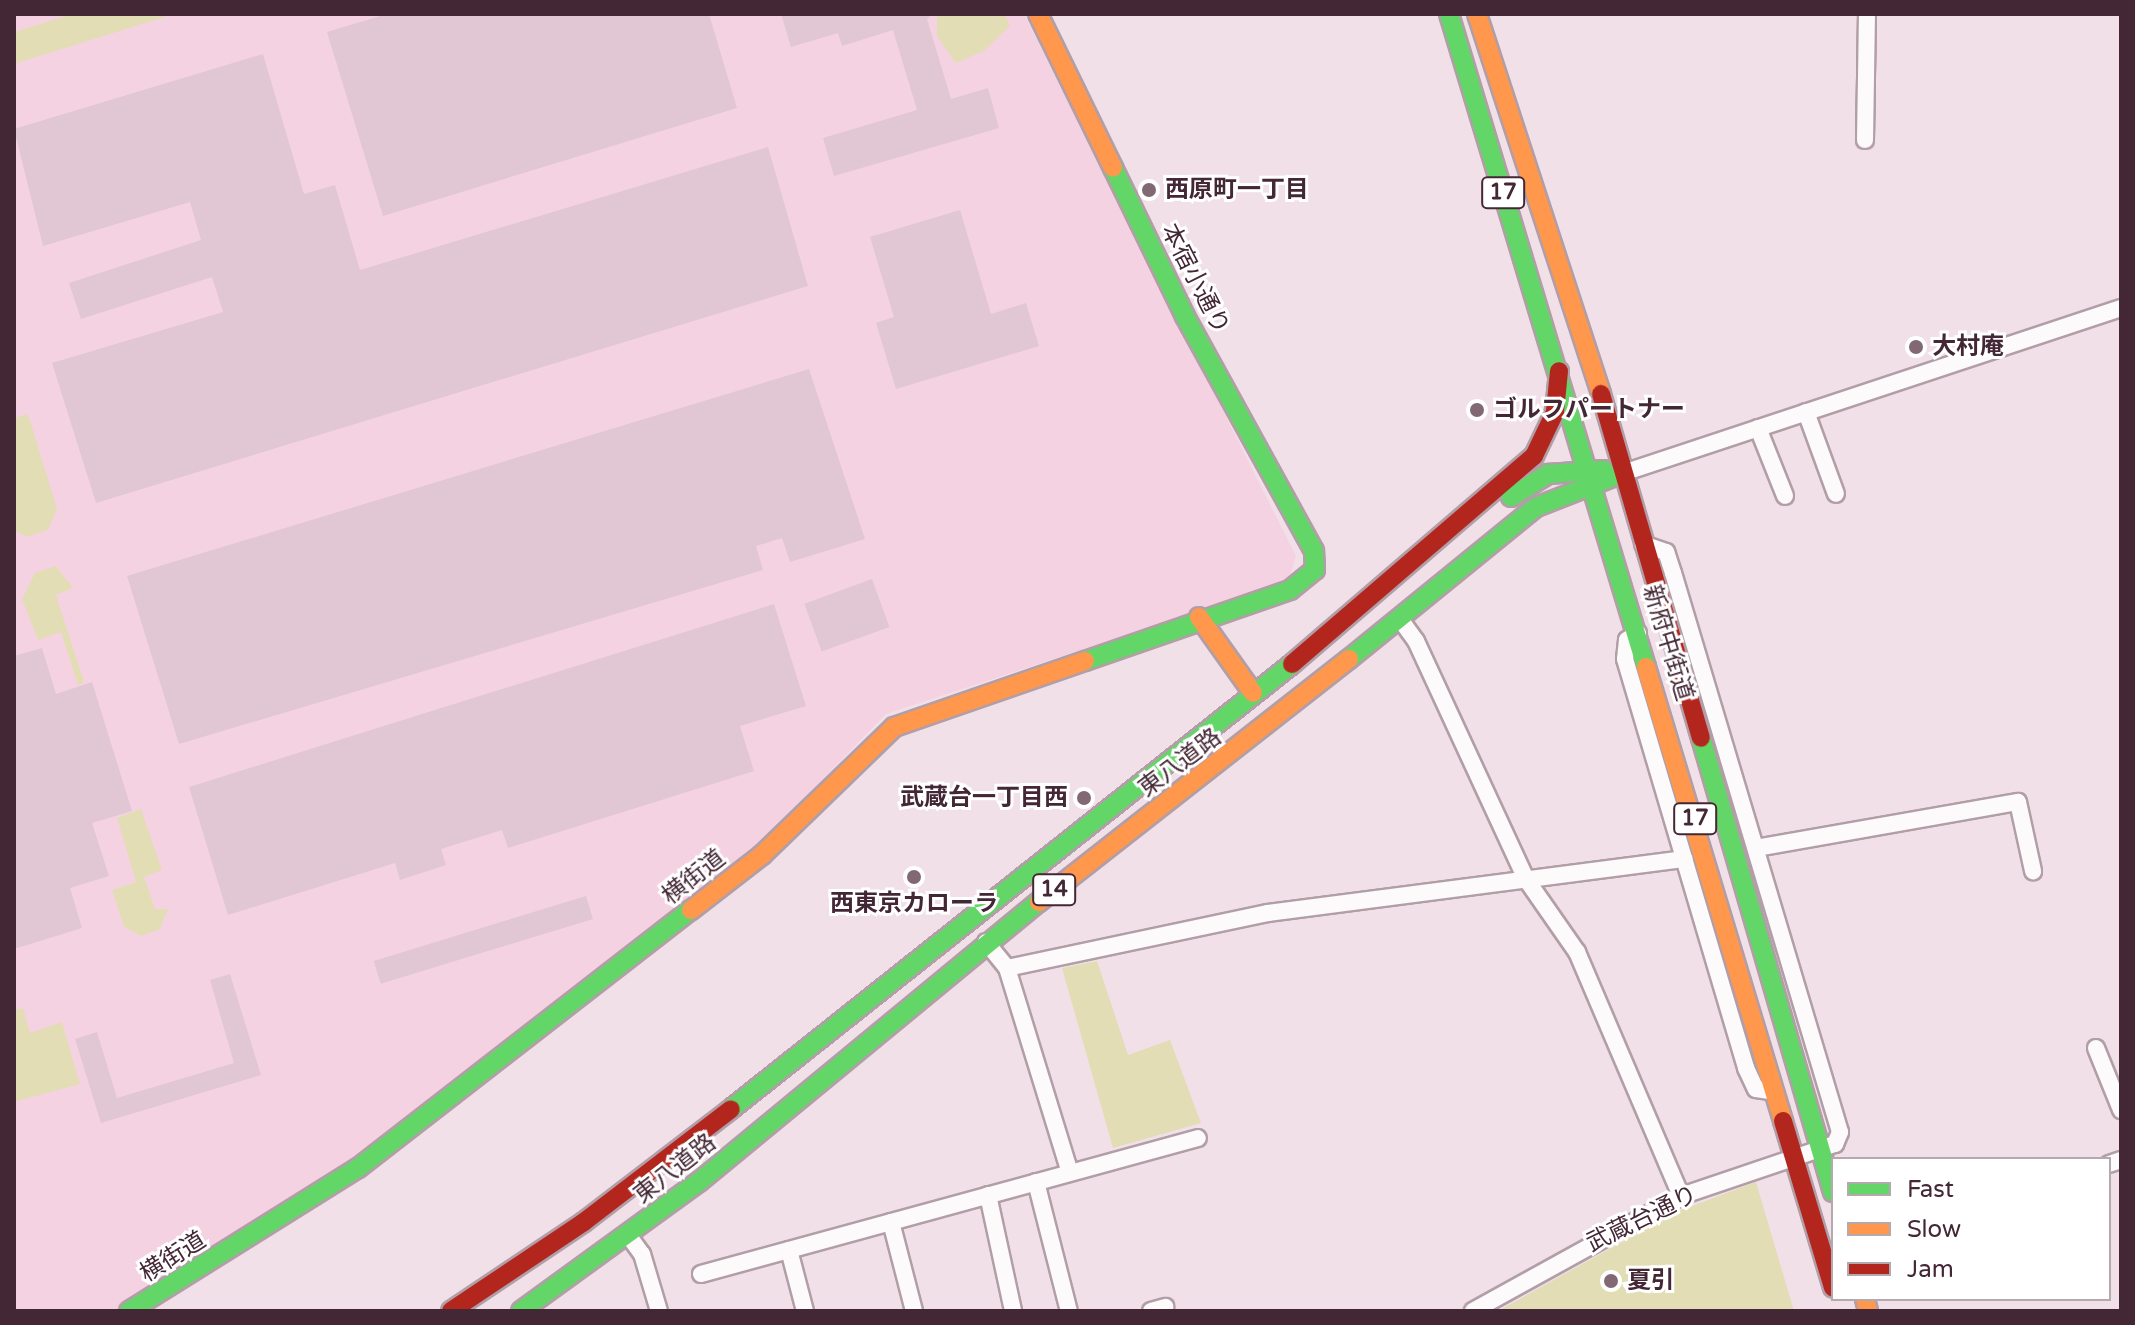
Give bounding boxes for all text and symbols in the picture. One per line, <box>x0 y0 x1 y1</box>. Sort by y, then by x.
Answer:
road number: 17 <box>1481 175 1525 211</box>
place label: 西原町一丁目 <box>1165 176 1309 204</box>
marker: 西原町一丁目 <box>1140 181 1158 199</box>
street label: 本宿小通り <box>1155 219 1235 339</box>
place label: 大村庵 <box>1932 333 2004 361</box>
marker: 大村庵 <box>1907 338 1925 356</box>
place label: ゴルフパートナー <box>1493 396 1685 424</box>
marker: ゴルフパートナー <box>1468 401 1486 419</box>
street label: 新府中街道 <box>1637 581 1699 705</box>
street label: 東八道路 <box>1133 723 1227 803</box>
place label: 武蔵台一丁目西 <box>900 784 1068 812</box>
marker: 武蔵台一丁目西 <box>1075 789 1093 807</box>
road number: 17 <box>1673 801 1717 837</box>
street label: 横街道 <box>657 843 731 911</box>
marker: 西東京カローラ <box>905 868 923 886</box>
road number: 14 <box>1032 872 1076 908</box>
place label: 西東京カローラ <box>830 890 998 918</box>
street label: 東八道路 <box>628 1128 722 1210</box>
legend <box>1831 1157 2111 1301</box>
text: Fast <box>1907 1175 1954 1204</box>
street label: 武蔵台通り <box>1582 1180 1702 1258</box>
text: Slow <box>1907 1215 1961 1244</box>
street label: 横街道 <box>135 1226 211 1288</box>
text: Jam <box>1907 1255 1954 1284</box>
place label: 夏引 <box>1627 1267 1675 1295</box>
marker: 夏引 <box>1602 1272 1620 1290</box>

